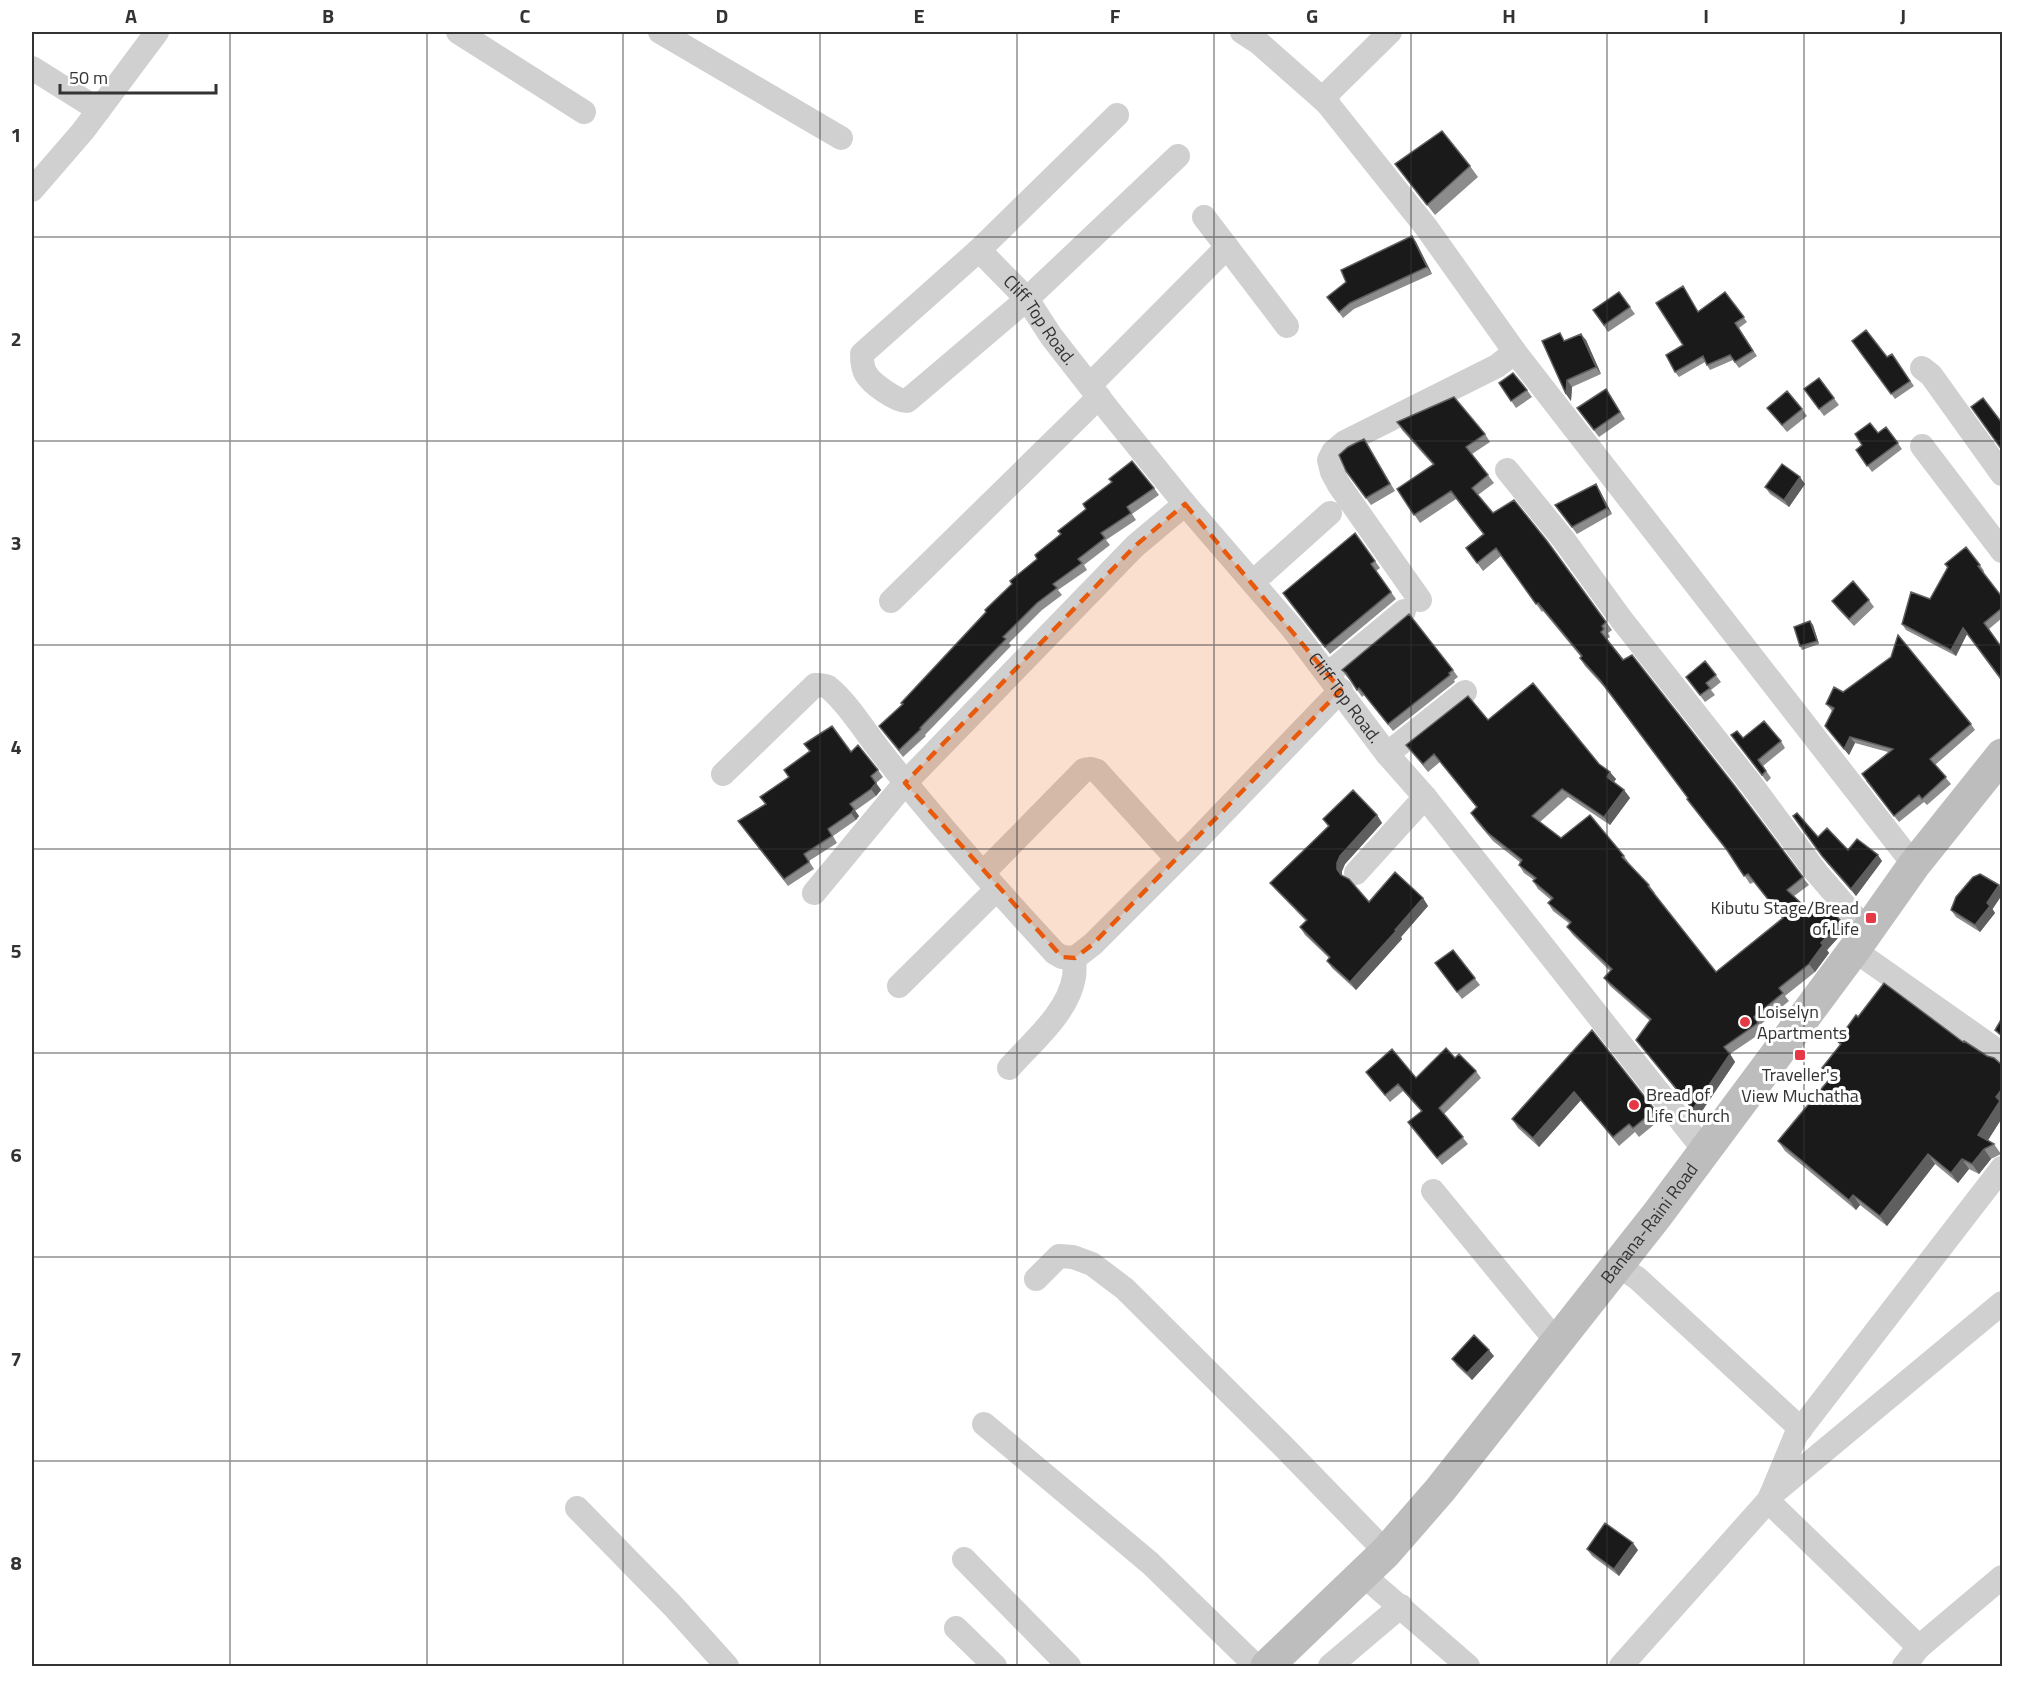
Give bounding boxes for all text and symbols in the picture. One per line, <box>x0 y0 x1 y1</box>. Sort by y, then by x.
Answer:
text: A <box>125 0 137 31</box>
text: B <box>322 0 334 31</box>
text: C <box>520 0 531 31</box>
text: D <box>716 0 728 31</box>
text: E <box>913 0 925 31</box>
text: F <box>1110 0 1121 31</box>
text: G <box>1306 0 1318 31</box>
text: H <box>1502 0 1516 31</box>
text: I <box>1703 0 1709 31</box>
text: J <box>1900 0 1906 31</box>
scale bar <box>60 57 216 95</box>
text: 50 m <box>69 64 108 91</box>
text: 1 <box>10 119 22 150</box>
street label: Cliff Top Road. <box>997 268 1083 371</box>
text: 2 <box>10 323 22 354</box>
text: 3 <box>10 527 22 558</box>
street label: Cliff Top Road. <box>1302 647 1388 749</box>
text: 4 <box>10 731 22 762</box>
place label: Kibutu Stage/Bread of Life <box>1711 894 1859 942</box>
marker: Kibutu Stage/Bread of Life <box>1864 911 1878 925</box>
text: 5 <box>10 935 22 966</box>
place label: Loiselyn Apartments <box>1757 998 1847 1046</box>
marker: Loiselyn Apartments <box>1738 1015 1752 1029</box>
marker: Traveller's View Muchatha <box>1793 1048 1807 1062</box>
place label: Traveller's View Muchatha <box>1741 1061 1859 1109</box>
place label: Bread of Life Church <box>1646 1081 1730 1129</box>
marker: Bread of Life Church <box>1627 1098 1641 1112</box>
text: 6 <box>10 1139 22 1170</box>
street label: Banana-Raini Road <box>1594 1157 1704 1289</box>
text: 7 <box>10 1343 22 1374</box>
text: 8 <box>10 1547 22 1578</box>

